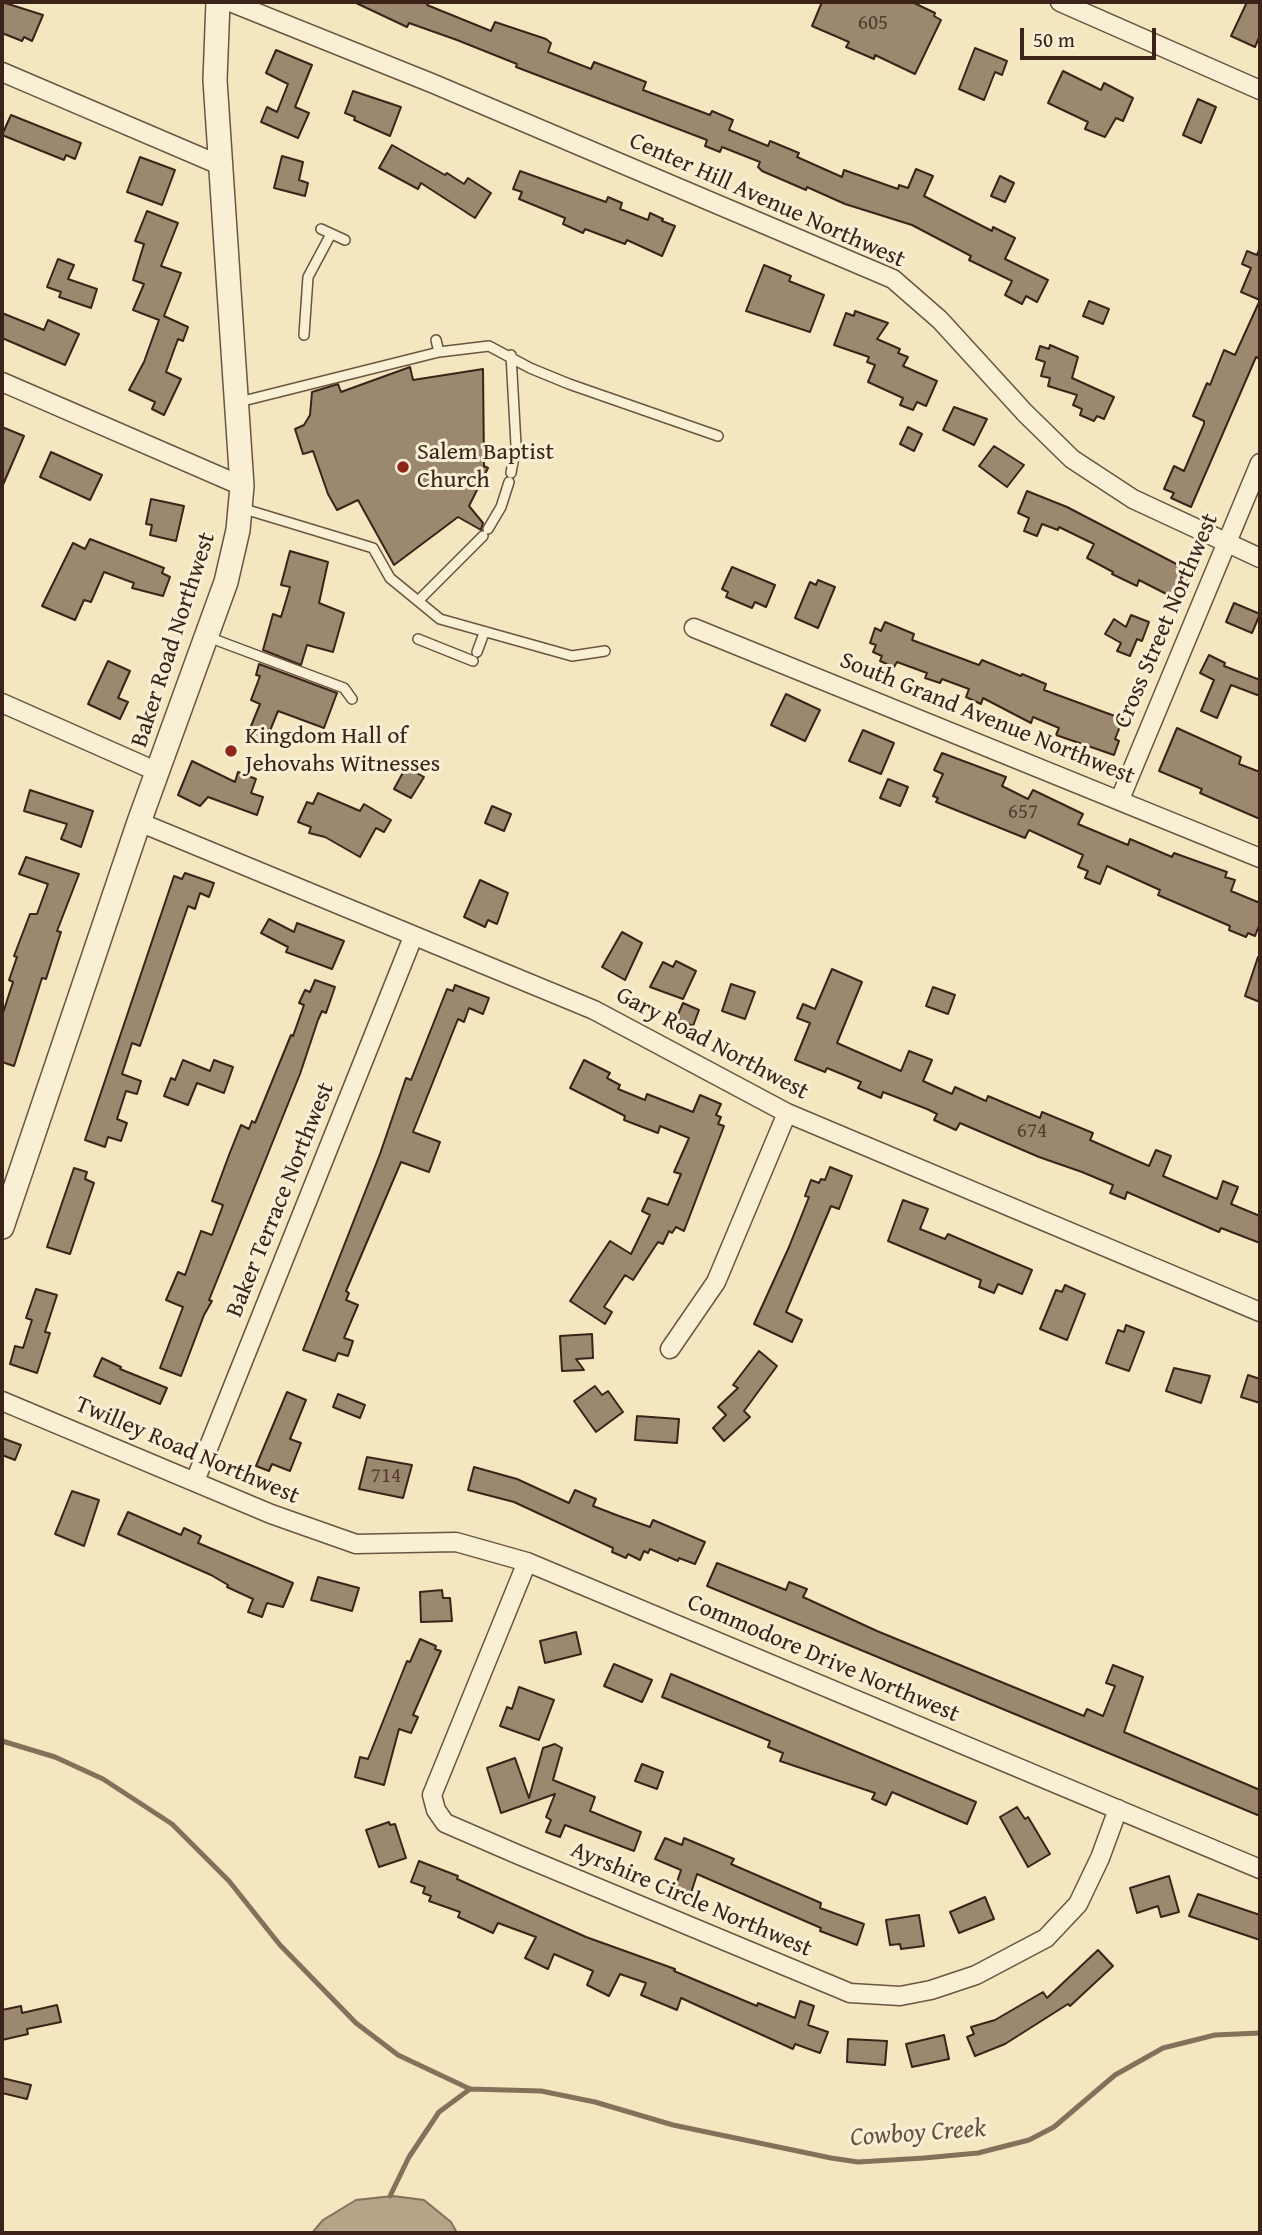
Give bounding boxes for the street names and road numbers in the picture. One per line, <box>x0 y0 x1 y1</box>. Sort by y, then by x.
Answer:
street label: Center Hill Avenue Northwest <box>625 127 909 275</box>
street label: Cross Street Northwest <box>1109 509 1225 733</box>
street label: Baker Road Northwest <box>126 529 222 751</box>
street label: South Grand Avenue Northwest <box>835 647 1139 791</box>
street label: Gary Road Northwest <box>611 981 813 1107</box>
street label: Baker Terrace Northwest <box>221 1078 341 1322</box>
street label: Twilley Road Northwest <box>71 1391 303 1511</box>
street label: Commodore Drive Northwest <box>683 1589 963 1729</box>
street label: Ayrshire Circle Northwest <box>566 1836 816 1964</box>

